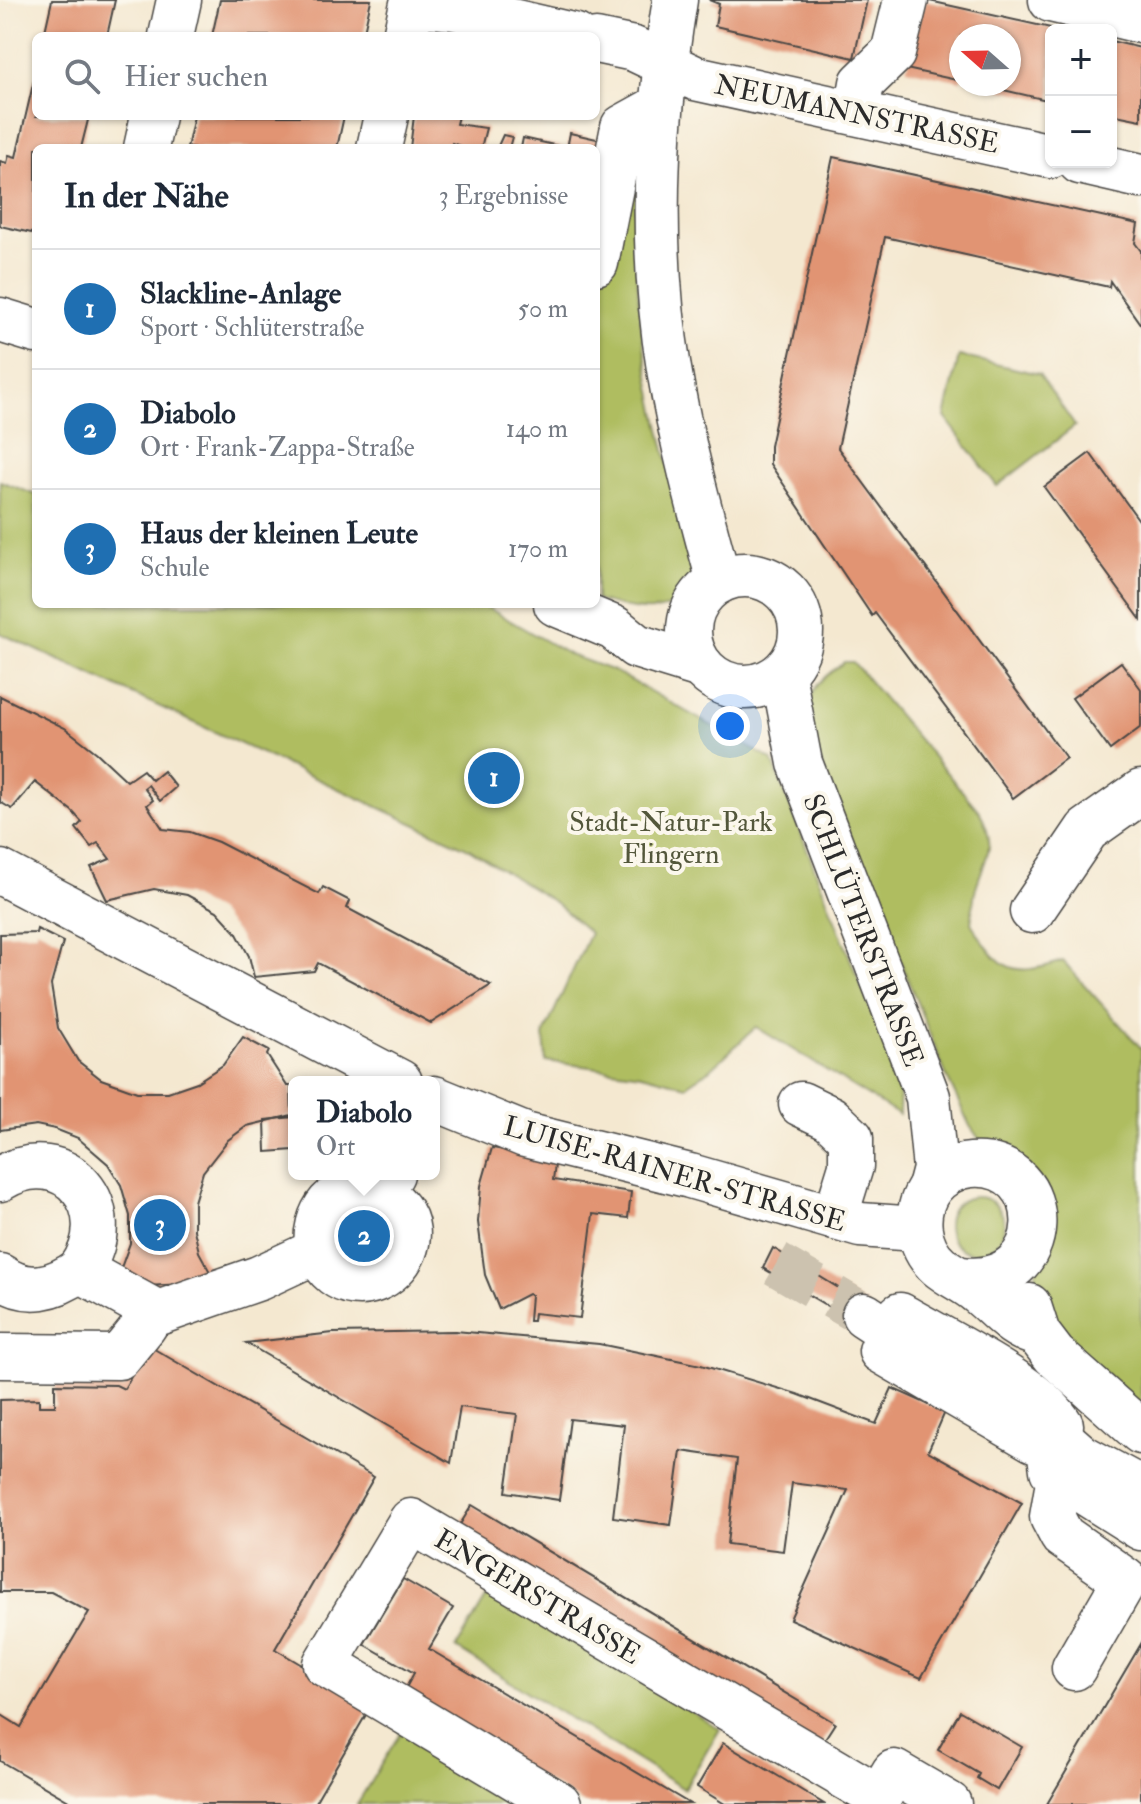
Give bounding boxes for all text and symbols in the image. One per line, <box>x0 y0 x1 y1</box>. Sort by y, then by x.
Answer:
north arrow <box>949 24 1021 96</box>
map controls <box>1045 24 1117 168</box>
button: + <box>1045 24 1117 96</box>
search box <box>32 32 600 120</box>
icon: search <box>60 54 104 98</box>
text: Hier suchen <box>124 58 268 95</box>
street label: NEUMANNSTRASSE <box>712 67 1002 162</box>
button: − <box>1045 96 1117 168</box>
text: In der Nähe <box>64 175 229 218</box>
text: 3 Ergebnisse <box>439 180 568 212</box>
text: Slackline-Anlage <box>140 275 341 312</box>
text: 1 <box>85 293 95 325</box>
text: 50 m <box>518 293 568 325</box>
text: Sport · Schlüterstraße <box>140 312 364 344</box>
text: Diabolo <box>140 395 236 432</box>
text: 2 <box>83 413 97 445</box>
text: 140 m <box>506 413 568 445</box>
text: Ort · Frank-Zappa-Straße <box>140 432 415 464</box>
text: Haus der kleinen Leute <box>140 515 418 552</box>
text: 3 <box>85 533 95 565</box>
text: 170 m <box>508 533 568 565</box>
text: Schule <box>140 552 209 584</box>
your location <box>710 706 750 746</box>
pin: 1 <box>468 748 520 808</box>
street label: SCHLÜTERSTRASSE <box>794 789 931 1072</box>
park label: Stadt-Natur-Park Flingern <box>569 805 773 872</box>
popup <box>288 1076 440 1180</box>
text: Diabolo <box>316 1094 412 1131</box>
street label: LUISE-RAINER-STRASSE <box>500 1109 850 1240</box>
text: Ort <box>316 1131 355 1163</box>
pin: 3 <box>134 1195 186 1255</box>
pin: 2 <box>338 1206 390 1266</box>
street label: ENGERSTRASSE <box>428 1522 647 1673</box>

